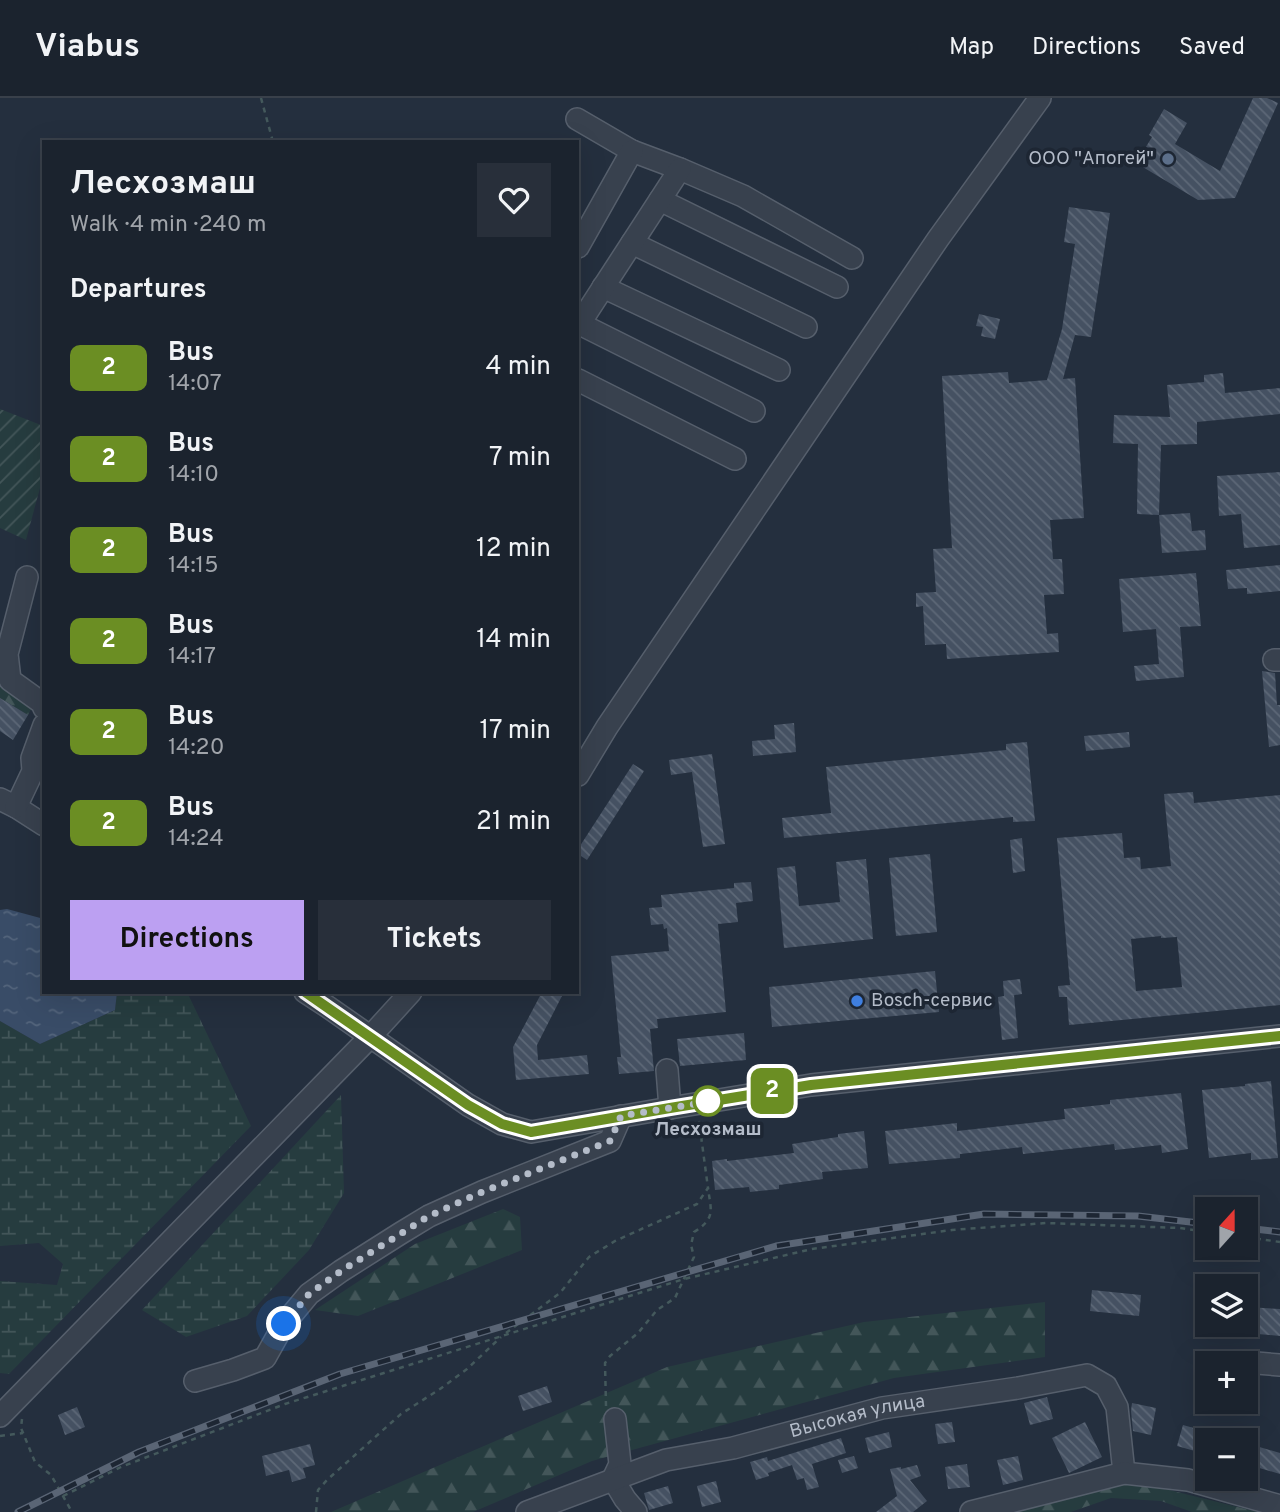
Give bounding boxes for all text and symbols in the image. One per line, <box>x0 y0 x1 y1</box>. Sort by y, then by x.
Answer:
text: Viabus <box>35 27 140 69</box>
text: Map <box>949 33 994 63</box>
text: Directions <box>1032 33 1141 63</box>
text: Saved <box>1179 33 1245 63</box>
place label: ООО "Апогей" <box>1028 147 1154 171</box>
marker: ООО "Апогей" <box>1160 151 1176 167</box>
button: heart <box>477 163 551 237</box>
text: Лесхозмаш <box>70 164 256 206</box>
text: Walk · 4 min · 240 m <box>70 211 266 240</box>
text: Departures <box>70 274 207 307</box>
text: Bus <box>168 337 214 370</box>
text: 4 min <box>485 351 551 384</box>
text: 2 <box>101 353 116 383</box>
text: 14:07 <box>168 370 222 399</box>
text: Bus <box>168 428 214 461</box>
text: 7 min <box>489 442 551 475</box>
text: 2 <box>101 444 116 474</box>
text: 14:10 <box>168 461 219 490</box>
text: Bus <box>168 519 214 552</box>
text: 12 min <box>476 533 551 566</box>
text: 2 <box>101 535 116 565</box>
text: 14:15 <box>168 552 218 581</box>
text: Bus <box>168 610 214 643</box>
text: 14 min <box>476 624 551 657</box>
text: 2 <box>101 626 116 656</box>
text: 14:17 <box>168 643 216 672</box>
text: Bus <box>168 701 214 734</box>
text: 17 min <box>479 715 551 748</box>
text: 2 <box>101 717 116 747</box>
text: 14:20 <box>168 734 224 763</box>
text: Bus <box>168 792 214 825</box>
text: 21 min <box>476 806 551 839</box>
text: 2 <box>101 808 116 838</box>
text: 14:24 <box>168 825 224 854</box>
button: Directions <box>70 900 304 980</box>
button: Tickets <box>318 900 551 980</box>
place label: Bosch-сервис <box>871 989 993 1013</box>
marker: Bosch-сервис <box>849 993 865 1009</box>
line badge: 2 <box>749 1068 795 1114</box>
text: 2 <box>765 1076 779 1106</box>
marker: Лесхозмаш <box>693 1086 723 1116</box>
place label: Лесхозмаш <box>655 1118 761 1142</box>
north arrow <box>1195 1197 1258 1260</box>
map controls <box>1195 1197 1258 1491</box>
button: layers <box>1195 1274 1258 1337</box>
your location <box>266 1306 301 1341</box>
button: + <box>1195 1351 1258 1414</box>
street label: Высокая улица <box>787 1390 927 1444</box>
button: − <box>1195 1428 1258 1491</box>

